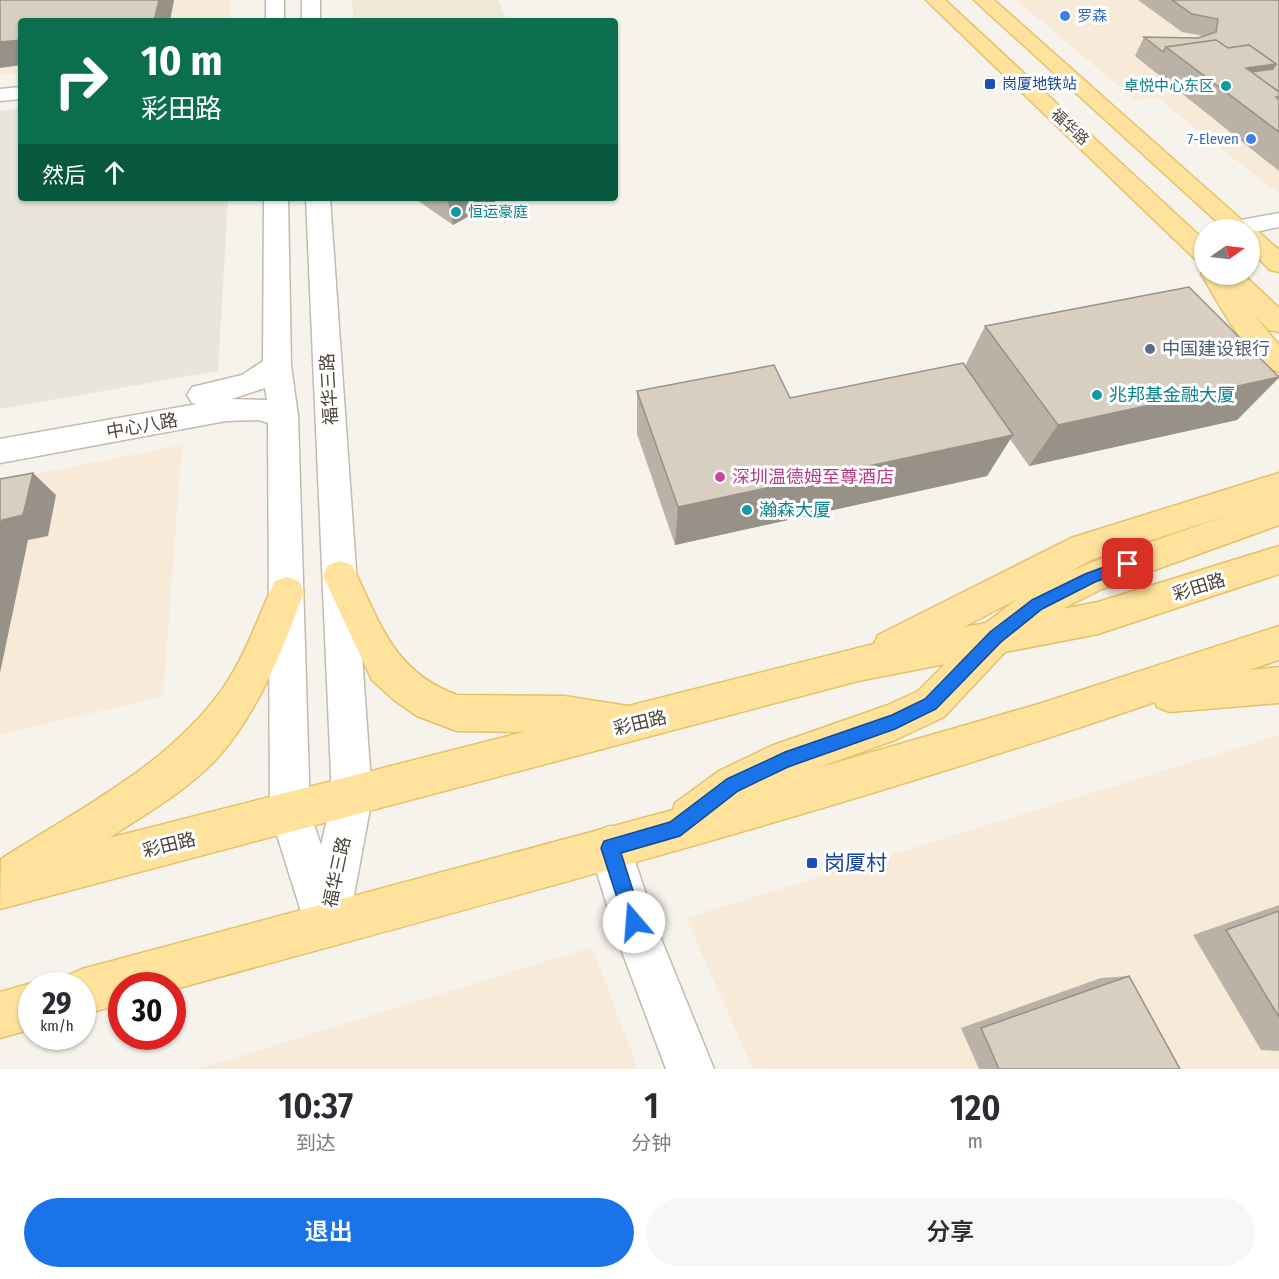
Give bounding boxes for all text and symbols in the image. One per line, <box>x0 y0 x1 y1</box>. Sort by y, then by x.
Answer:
place label: 罗森 <box>1077 7 1107 25</box>
marker: 罗森 <box>1058 9 1072 23</box>
text: 10 m <box>141 36 222 86</box>
icon: right <box>42 42 120 120</box>
place label: 岗厦地铁站 <box>1002 75 1077 93</box>
marker: 岗厦地铁站 <box>983 77 997 91</box>
place label: 卓悦中心东区 <box>1124 77 1214 95</box>
marker: 卓悦中心东区 <box>1219 79 1233 93</box>
text: 彩田路 <box>141 93 222 125</box>
street label: 福华路 <box>1047 105 1093 149</box>
place label: 7-Eleven <box>1187 130 1239 148</box>
marker: 7-Eleven <box>1244 132 1258 146</box>
icon: ahead <box>98 156 131 189</box>
text: 然后 <box>42 162 86 189</box>
place label: 恒运豪庭 <box>468 203 528 221</box>
marker: 恒运豪庭 <box>449 205 463 219</box>
north arrow <box>1194 219 1260 285</box>
map controls <box>1194 219 1260 285</box>
place label: 中国建设银行 <box>1162 338 1270 360</box>
marker: 中国建设银行 <box>1143 342 1157 356</box>
street label: 福华三路 <box>316 352 342 426</box>
place label: 兆邦基金融大厦 <box>1109 384 1235 406</box>
marker: 兆邦基金融大厦 <box>1090 388 1104 402</box>
street label: 中心八路 <box>105 409 179 443</box>
place label: 深圳温德姆至尊酒店 <box>732 466 894 488</box>
marker: 深圳温德姆至尊酒店 <box>713 470 727 484</box>
place label: 瀚森大厦 <box>759 499 831 521</box>
marker: 瀚森大厦 <box>740 503 754 517</box>
pin <box>1102 538 1153 589</box>
icon: arrive <box>1111 547 1144 580</box>
street label: 彩田路 <box>1170 569 1228 605</box>
street label: 彩田路 <box>611 706 669 740</box>
street label: 彩田路 <box>140 828 198 862</box>
street label: 福华三路 <box>319 834 355 910</box>
place label: 岗厦村 <box>824 850 887 876</box>
marker: 岗厦村 <box>805 856 819 870</box>
position arrow <box>602 890 666 954</box>
speed limit sign: 30 <box>108 972 186 1050</box>
text: 29 <box>42 986 72 1022</box>
text: km/h <box>40 1017 74 1035</box>
text: 10:37 <box>278 1084 353 1128</box>
text: 1 <box>644 1084 659 1128</box>
text: 120 <box>950 1086 1001 1130</box>
text: m <box>968 1129 983 1153</box>
text: 到达 <box>296 1131 336 1155</box>
text: 分钟 <box>631 1131 671 1155</box>
button: 退出 <box>24 1198 634 1267</box>
button: 分享 <box>646 1198 1255 1267</box>

